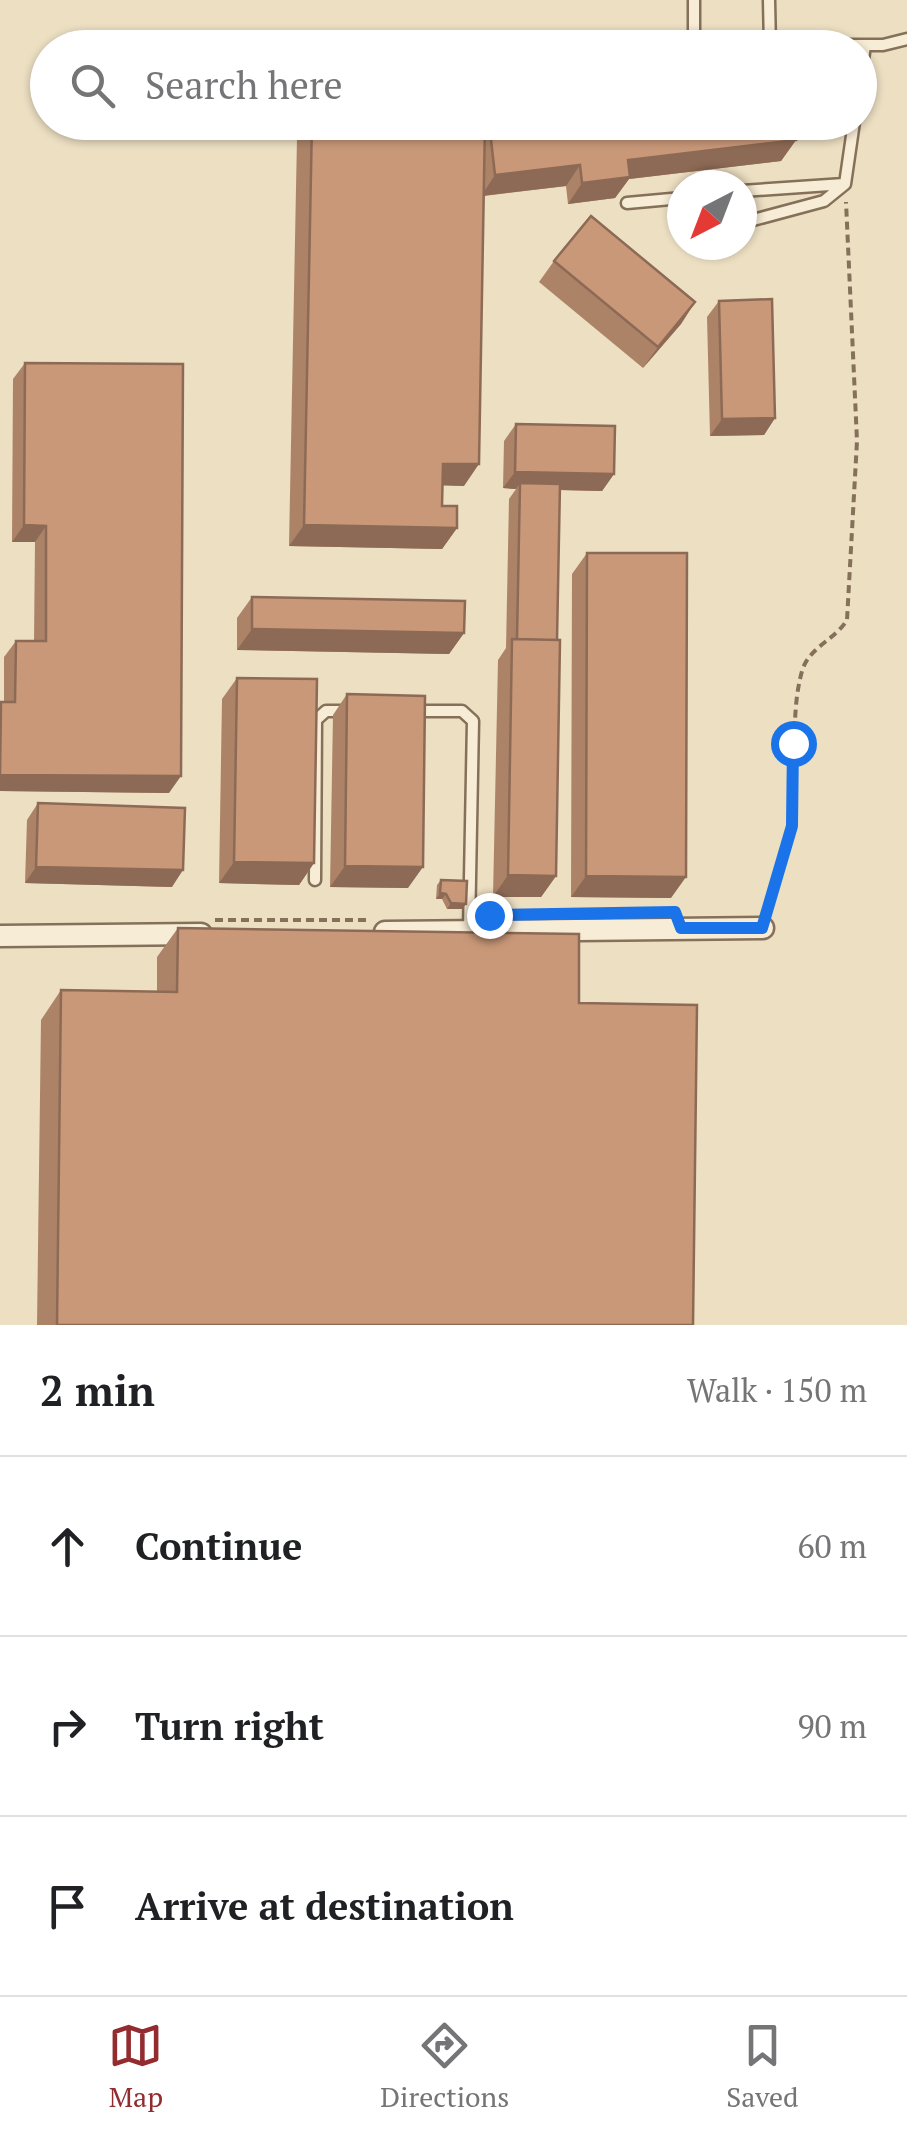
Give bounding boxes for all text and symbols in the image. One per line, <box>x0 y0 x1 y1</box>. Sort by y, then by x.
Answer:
search box <box>30 30 877 140</box>
icon: search <box>65 58 120 113</box>
text: Search here <box>145 60 343 110</box>
north arrow <box>667 170 757 260</box>
route start <box>771 721 817 767</box>
route end <box>467 893 513 939</box>
text: 2 min <box>40 1362 155 1418</box>
text: Walk · 150 m <box>687 1369 867 1411</box>
icon: ahead <box>40 1519 95 1574</box>
text: Continue <box>135 1521 302 1571</box>
text: 60 m <box>797 1525 867 1567</box>
icon: right <box>40 1699 95 1754</box>
text: Turn right <box>135 1701 324 1751</box>
text: 90 m <box>797 1705 867 1747</box>
icon: arrive <box>40 1879 95 1934</box>
text: Arrive at destination <box>135 1881 514 1931</box>
tab: Map <box>108 2018 163 2115</box>
tab: Directions <box>380 2018 509 2115</box>
tab: Saved <box>726 2018 799 2115</box>

